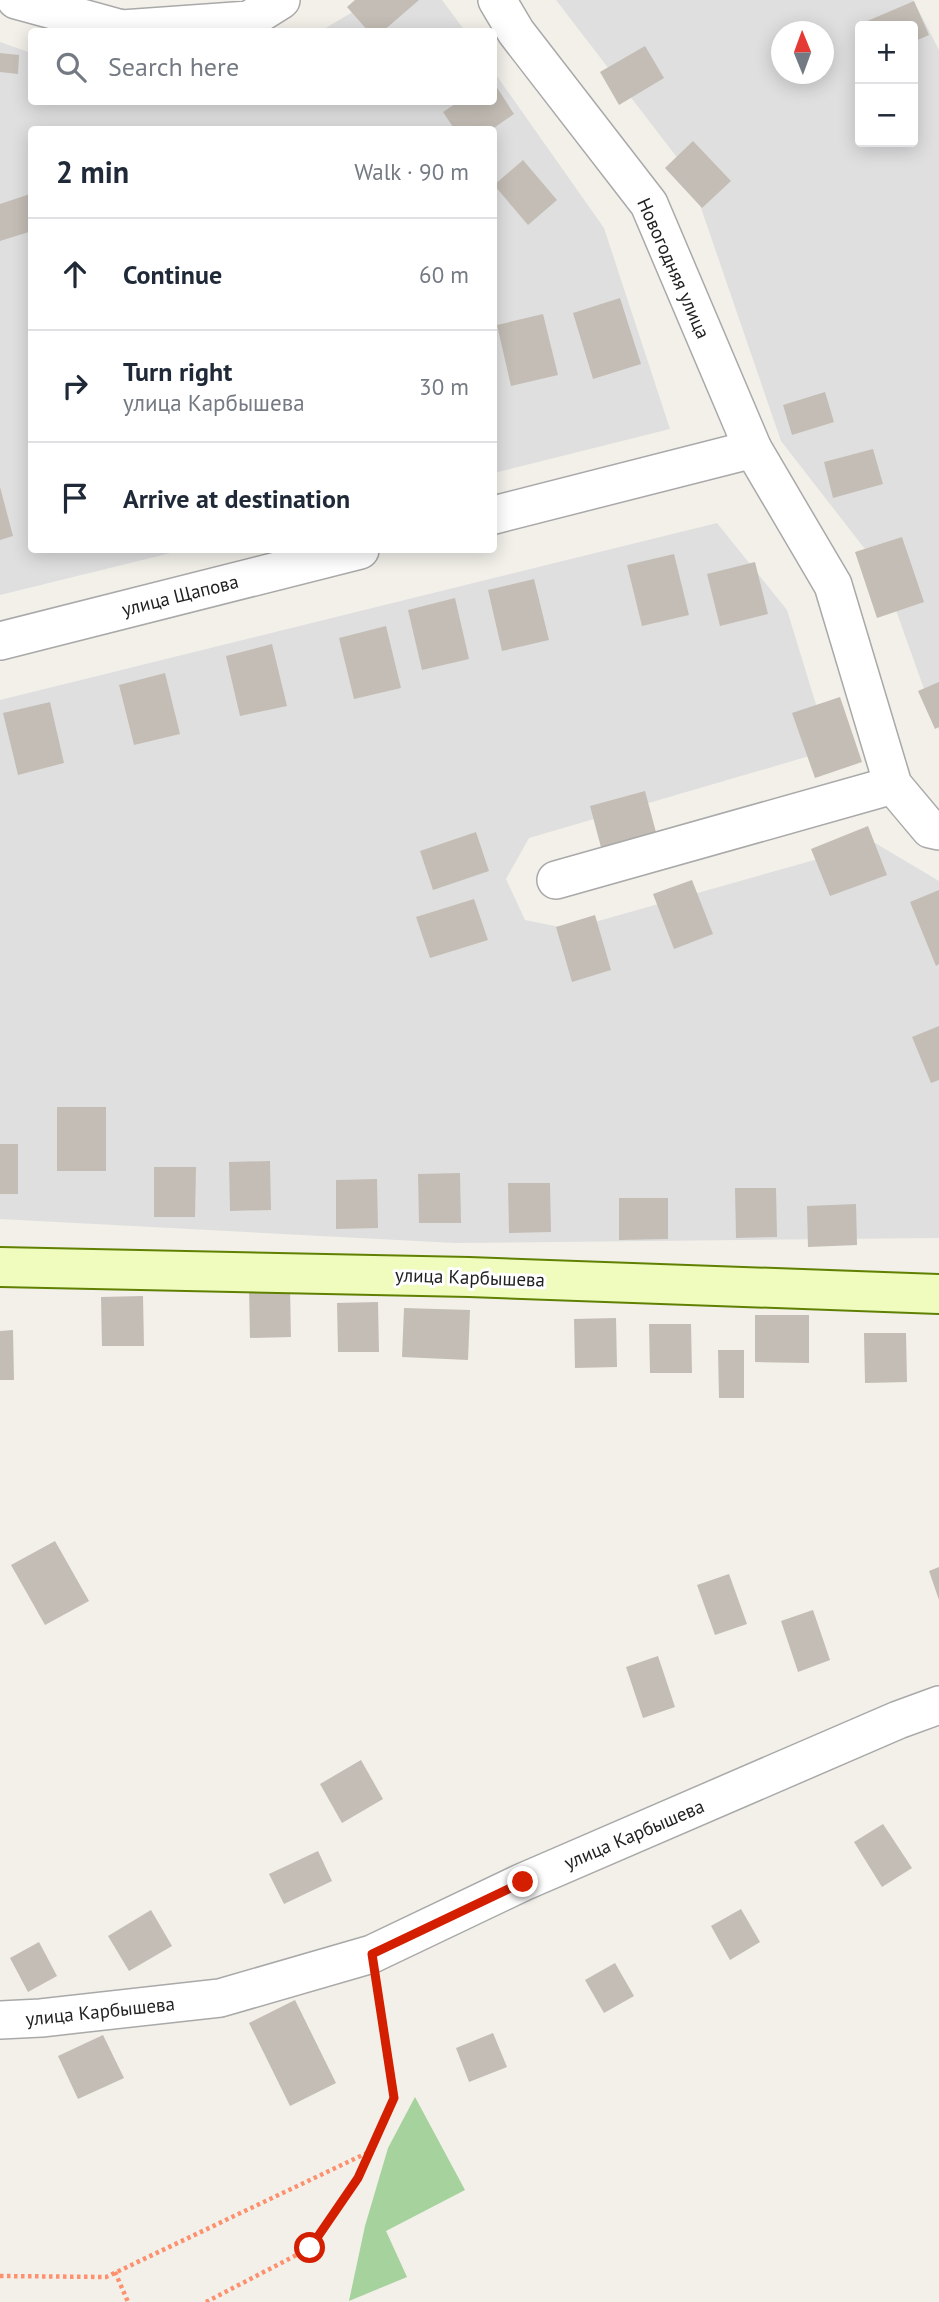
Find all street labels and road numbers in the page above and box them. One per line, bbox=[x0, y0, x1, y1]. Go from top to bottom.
street label: Новогодняя улица bbox=[632, 194, 716, 342]
street label: улица Щапова bbox=[119, 569, 241, 621]
street label: улица Карбышева bbox=[395, 1262, 545, 1292]
street label: улица Карбышева bbox=[560, 1794, 708, 1874]
street label: улица Карбышева bbox=[24, 1991, 176, 2031]

